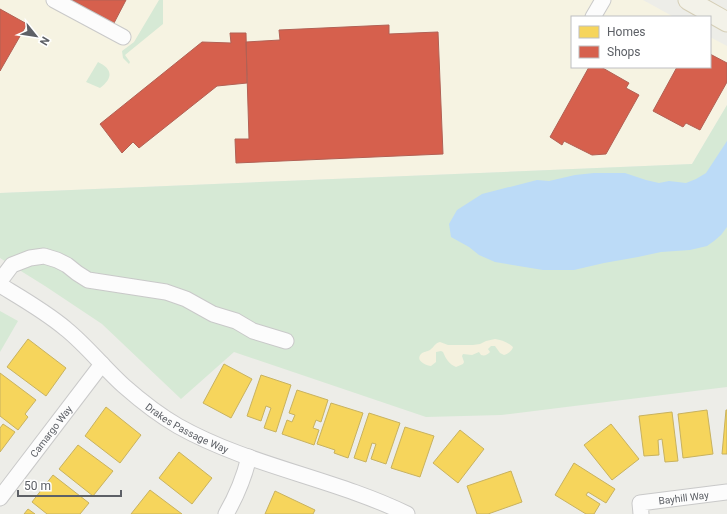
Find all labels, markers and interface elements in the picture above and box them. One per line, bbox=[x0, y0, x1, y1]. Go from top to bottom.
north arrow bbox=[16, 16, 56, 56]
legend bbox=[571, 16, 711, 68]
text: Homes bbox=[607, 25, 645, 39]
text: N bbox=[37, 34, 52, 48]
text: Shops bbox=[607, 45, 641, 59]
street label: Drakes Passage Way bbox=[143, 401, 230, 455]
street label: Camargo Way bbox=[28, 403, 75, 460]
scale bar bbox=[18, 472, 121, 498]
text: 50 m bbox=[24, 479, 51, 493]
street label: Bayhill Way bbox=[658, 489, 710, 507]

